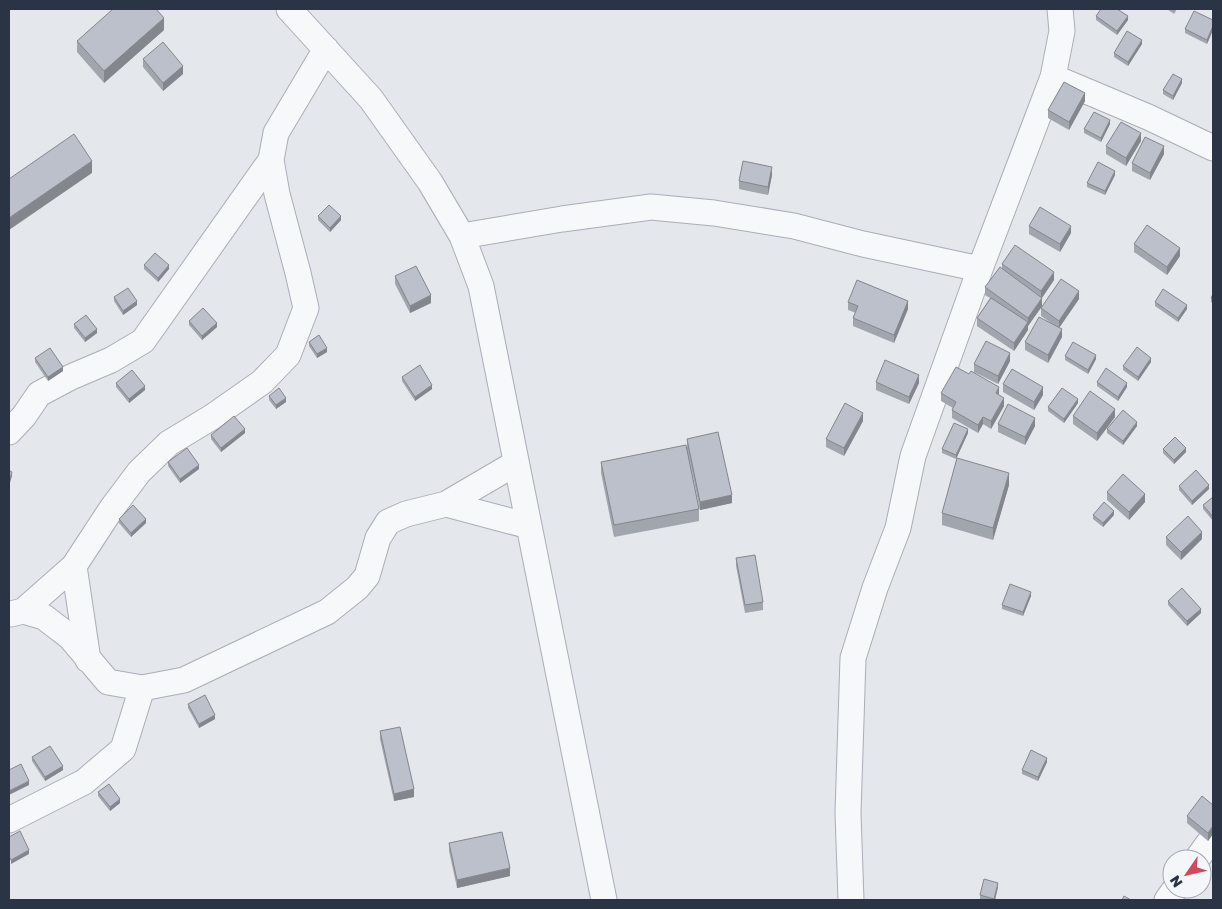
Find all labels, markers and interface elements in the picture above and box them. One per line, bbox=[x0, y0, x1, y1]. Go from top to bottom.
north arrow bbox=[1162, 849, 1212, 899]
text: N bbox=[1166, 872, 1186, 891]

